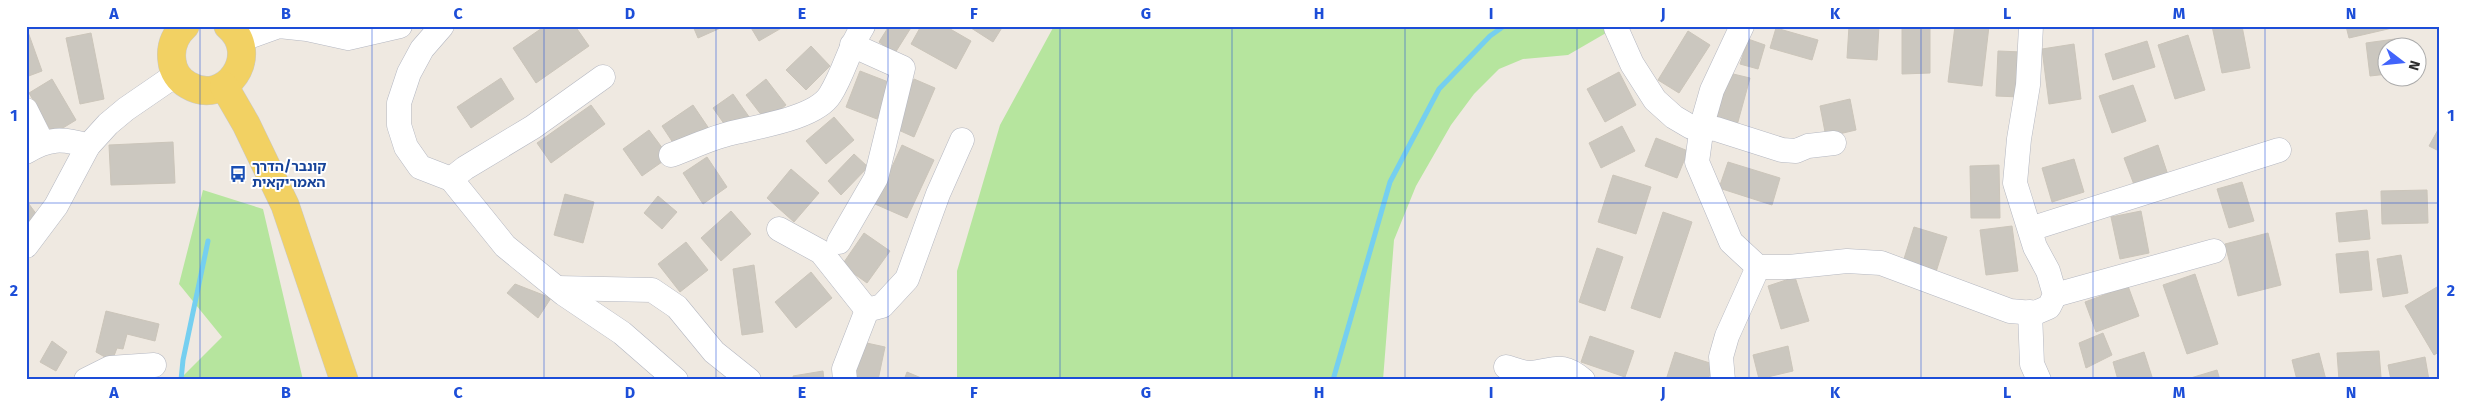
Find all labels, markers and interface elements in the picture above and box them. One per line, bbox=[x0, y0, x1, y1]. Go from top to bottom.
text: A bbox=[108, 4, 119, 23]
text: B bbox=[281, 4, 291, 23]
text: C bbox=[453, 4, 463, 23]
text: D bbox=[625, 4, 635, 23]
text: E bbox=[798, 4, 806, 23]
text: F bbox=[970, 4, 978, 23]
text: G bbox=[1141, 4, 1151, 23]
text: H bbox=[1314, 4, 1324, 23]
text: I bbox=[1489, 4, 1493, 23]
text: J bbox=[1659, 4, 1666, 23]
text: K bbox=[1830, 4, 1841, 23]
text: L bbox=[2003, 4, 2011, 23]
text: M bbox=[2173, 4, 2186, 23]
text: N bbox=[2346, 4, 2356, 23]
north arrow bbox=[2378, 38, 2428, 88]
text: N bbox=[2405, 59, 2423, 72]
text: 1 bbox=[10, 106, 18, 125]
text: 1 bbox=[2447, 106, 2455, 125]
place label: קונבר/הדרך האמריקאית bbox=[252, 158, 327, 191]
bus stop icon: קונבר/הדרך האמריקאית bbox=[228, 164, 248, 184]
text: 2 bbox=[10, 281, 18, 300]
text: 2 bbox=[2447, 281, 2455, 300]
text: A bbox=[108, 383, 119, 402]
text: B bbox=[281, 383, 291, 402]
text: C bbox=[453, 383, 463, 402]
text: D bbox=[625, 383, 635, 402]
text: E bbox=[798, 383, 806, 402]
text: F bbox=[970, 383, 978, 402]
text: G bbox=[1141, 383, 1151, 402]
text: H bbox=[1314, 383, 1324, 402]
text: I bbox=[1489, 383, 1493, 402]
text: J bbox=[1659, 383, 1666, 402]
text: K bbox=[1830, 383, 1841, 402]
text: L bbox=[2003, 383, 2011, 402]
text: M bbox=[2173, 383, 2186, 402]
text: N bbox=[2346, 383, 2356, 402]

